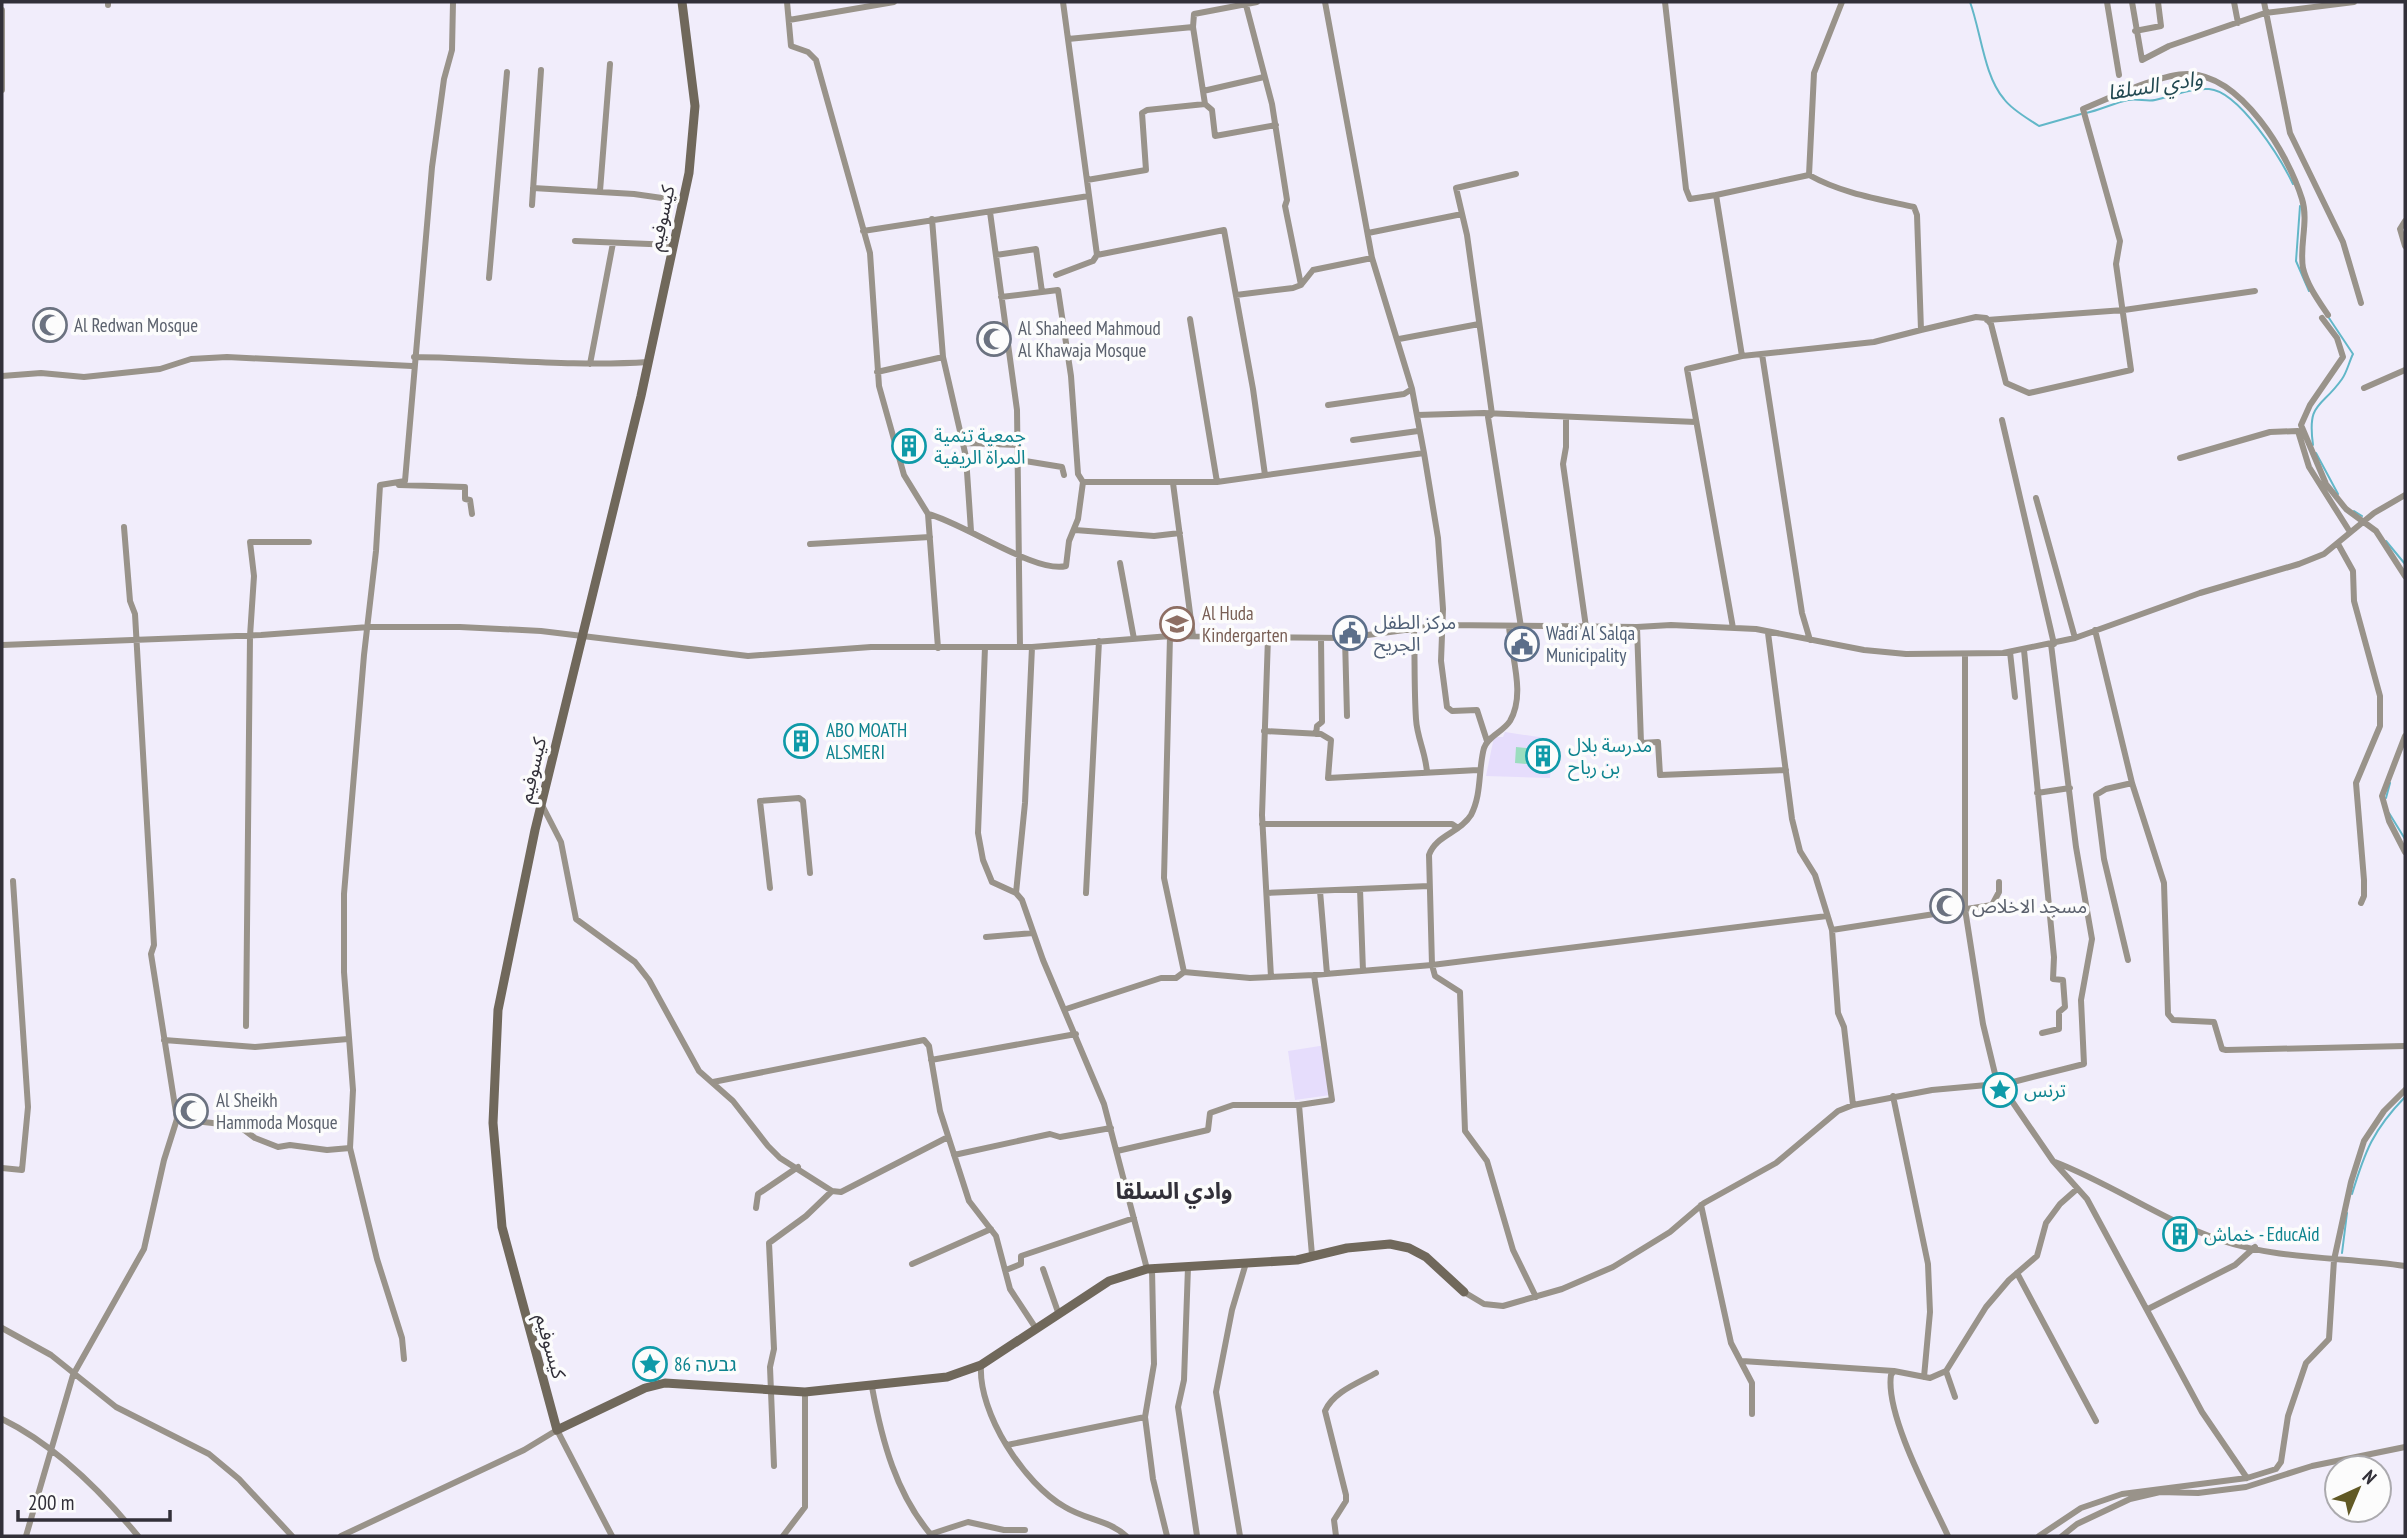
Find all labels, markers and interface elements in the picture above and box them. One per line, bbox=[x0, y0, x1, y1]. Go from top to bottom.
water label: وادي السلقا bbox=[2106, 64, 2205, 109]
street label: كيسوفيم bbox=[642, 182, 683, 254]
mosque icon: Al Redwan Mosque bbox=[31, 306, 69, 344]
place label: Al Redwan Mosque bbox=[74, 313, 198, 337]
place label: Al Shaheed Mahmoud Al Khawaja Mosque bbox=[1018, 316, 1161, 362]
mosque icon: Al Shaheed Mahmoud Al Khawaja Mosque bbox=[975, 320, 1013, 358]
place label: جمعية تنمية المراة الريفية bbox=[934, 423, 1026, 469]
building icon: جمعية تنمية المراة الريفية bbox=[890, 427, 928, 465]
place label: Al Huda Kindergarten bbox=[1202, 601, 1288, 647]
school or university icon: Al Huda Kindergarten bbox=[1158, 605, 1196, 643]
place label: مركز الطفل الجريح bbox=[1374, 610, 1456, 659]
public building icon: مركز الطفل الجريح bbox=[1331, 614, 1369, 652]
place label: Wadi Al Salqa Municipality bbox=[1546, 621, 1635, 667]
public building icon: Wadi Al Salqa Municipality bbox=[1503, 625, 1541, 663]
place label: ABO MOATH ALSMERI bbox=[826, 718, 907, 764]
building icon: ABO MOATH ALSMERI bbox=[782, 722, 820, 760]
place label: مدرسة بلال بن رباح bbox=[1568, 733, 1652, 781]
street label: كيسوفيم bbox=[513, 734, 554, 806]
building icon: مدرسة بلال بن رباح bbox=[1524, 737, 1562, 775]
mosque icon: مسجد الاخلاص bbox=[1928, 887, 1966, 925]
place label: مسجد الاخلاص bbox=[1972, 894, 2087, 918]
place icon: ترنس bbox=[1981, 1071, 2019, 1109]
place label: ترنس bbox=[2024, 1078, 2066, 1102]
place label: Al Sheikh Hammoda Mosque bbox=[216, 1088, 338, 1134]
mosque icon: Al Sheikh Hammoda Mosque bbox=[172, 1092, 210, 1130]
district label: وادي السلقا bbox=[1115, 1176, 1233, 1209]
building icon: خماش - EducAid bbox=[2161, 1215, 2199, 1253]
place label: خماش - EducAid bbox=[2204, 1222, 2320, 1246]
street label: كيسوفيم bbox=[527, 1311, 572, 1383]
place icon: גבעה 86 bbox=[631, 1345, 669, 1383]
place label: גבעה 86 bbox=[674, 1352, 736, 1376]
north arrow bbox=[2323, 1454, 2393, 1524]
text: N bbox=[2358, 1465, 2382, 1489]
scale bar bbox=[18, 1478, 170, 1522]
text: 200 m bbox=[28, 1489, 74, 1516]

